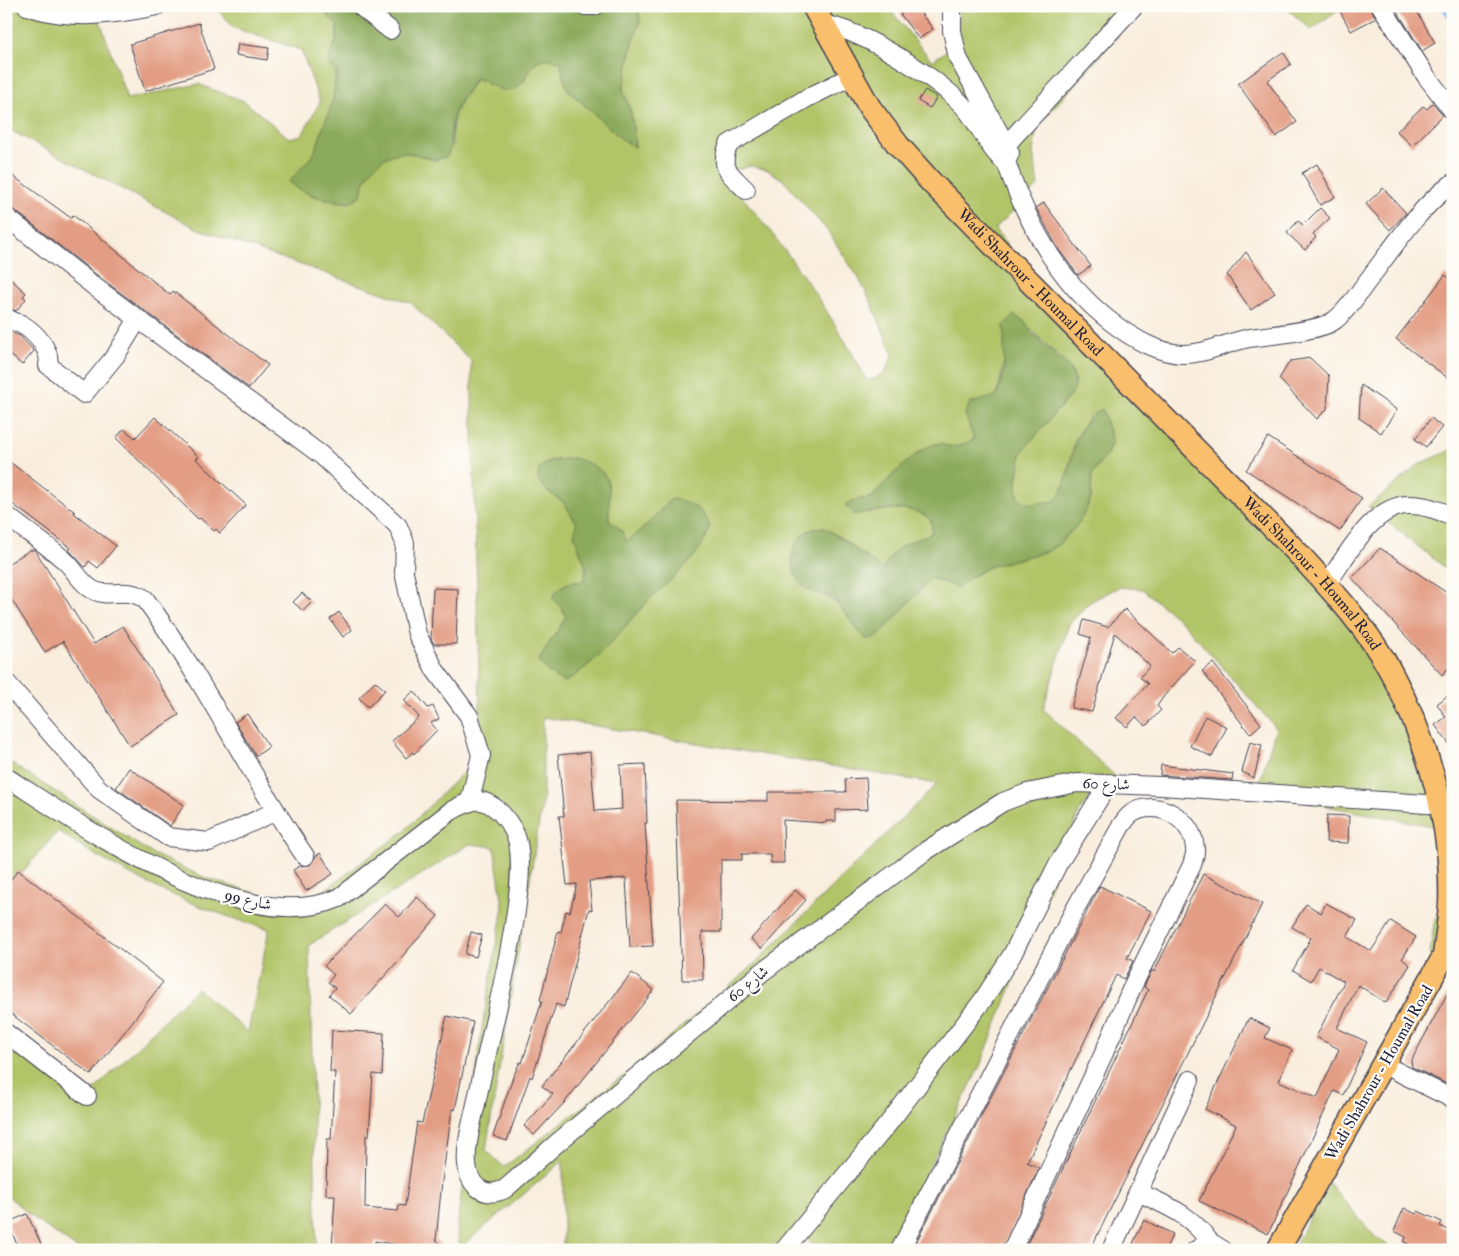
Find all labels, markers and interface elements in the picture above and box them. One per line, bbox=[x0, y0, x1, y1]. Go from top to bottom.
street label: Wadi Shahrour - Houmal Road bbox=[952, 204, 1108, 360]
street label: Wadi Shahrour - Houmal Road bbox=[1237, 492, 1385, 654]
street label: شارع 60 bbox=[1082, 773, 1130, 798]
street label: شارع 99 bbox=[221, 885, 273, 918]
street label: شارع 60 bbox=[723, 961, 775, 1009]
street label: Wadi Shahrour - Houmal Road bbox=[1320, 982, 1438, 1165]

